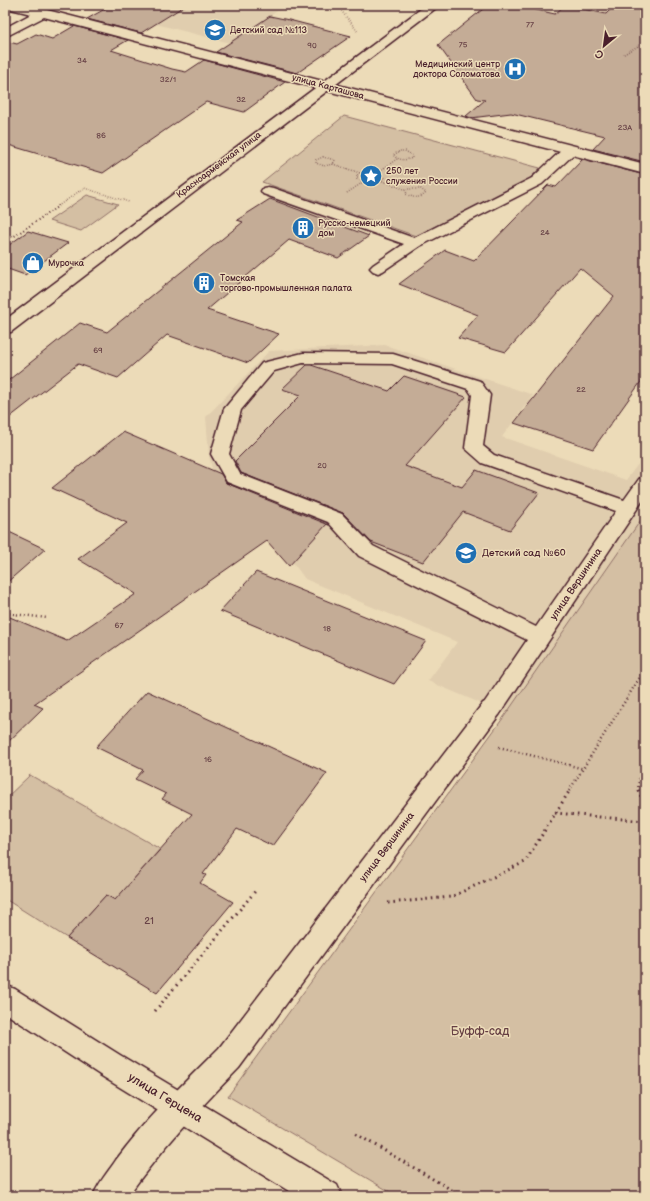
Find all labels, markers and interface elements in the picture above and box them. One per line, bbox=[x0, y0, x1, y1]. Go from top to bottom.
school or university icon: Детский сад №113 bbox=[202, 17, 228, 43]
house number: 77 bbox=[526, 20, 534, 29]
place label: Детский сад №113 bbox=[230, 25, 307, 36]
north arrow bbox=[584, 26, 624, 66]
house number: 75 bbox=[459, 40, 468, 49]
house number: 90 bbox=[307, 41, 317, 50]
text: С bbox=[593, 47, 606, 62]
house number: 34 bbox=[77, 56, 87, 65]
hospital icon: Медицинский центр доктора Соломатова bbox=[502, 56, 528, 82]
place label: Медицинский центр доктора Соломатова bbox=[413, 59, 501, 80]
street label: улица Карташова bbox=[291, 72, 366, 102]
house number: 32/1 bbox=[160, 75, 176, 84]
house number: 32 bbox=[236, 95, 246, 104]
house number: 23А bbox=[618, 123, 632, 132]
street label: Красноармейская улица bbox=[174, 129, 264, 201]
house number: 86 bbox=[96, 131, 106, 140]
place icon: 250 лет служения России bbox=[358, 163, 384, 189]
place label: 250 лет служения России bbox=[386, 166, 458, 187]
building icon: Русско-немецкий дом bbox=[290, 215, 316, 241]
place label: Русско-немецкий дом bbox=[318, 218, 391, 239]
house number: 24 bbox=[540, 228, 550, 237]
shop icon: Мурочка bbox=[20, 250, 46, 276]
place label: Мурочка bbox=[48, 258, 85, 269]
building icon: Томская торгово-промышленная палата bbox=[191, 270, 217, 296]
place label: Томская торгово-промышленная палата bbox=[220, 273, 353, 294]
house number: 69 bbox=[93, 346, 103, 355]
house number: 22 bbox=[576, 385, 586, 394]
house number: 20 bbox=[317, 461, 327, 470]
school or university icon: Детский сад №60 bbox=[453, 540, 479, 566]
street label: улица Вершинина bbox=[548, 546, 605, 622]
place label: Детский сад №60 bbox=[482, 547, 566, 559]
house number: 67 bbox=[115, 621, 123, 630]
house number: 18 bbox=[323, 624, 331, 633]
house number: 16 bbox=[204, 755, 212, 764]
street label: улица Вершинина bbox=[357, 810, 417, 884]
house number: 21 bbox=[144, 915, 154, 927]
park label: Буфф-сад bbox=[451, 1024, 510, 1039]
street label: улица Герцена bbox=[125, 1070, 205, 1126]

